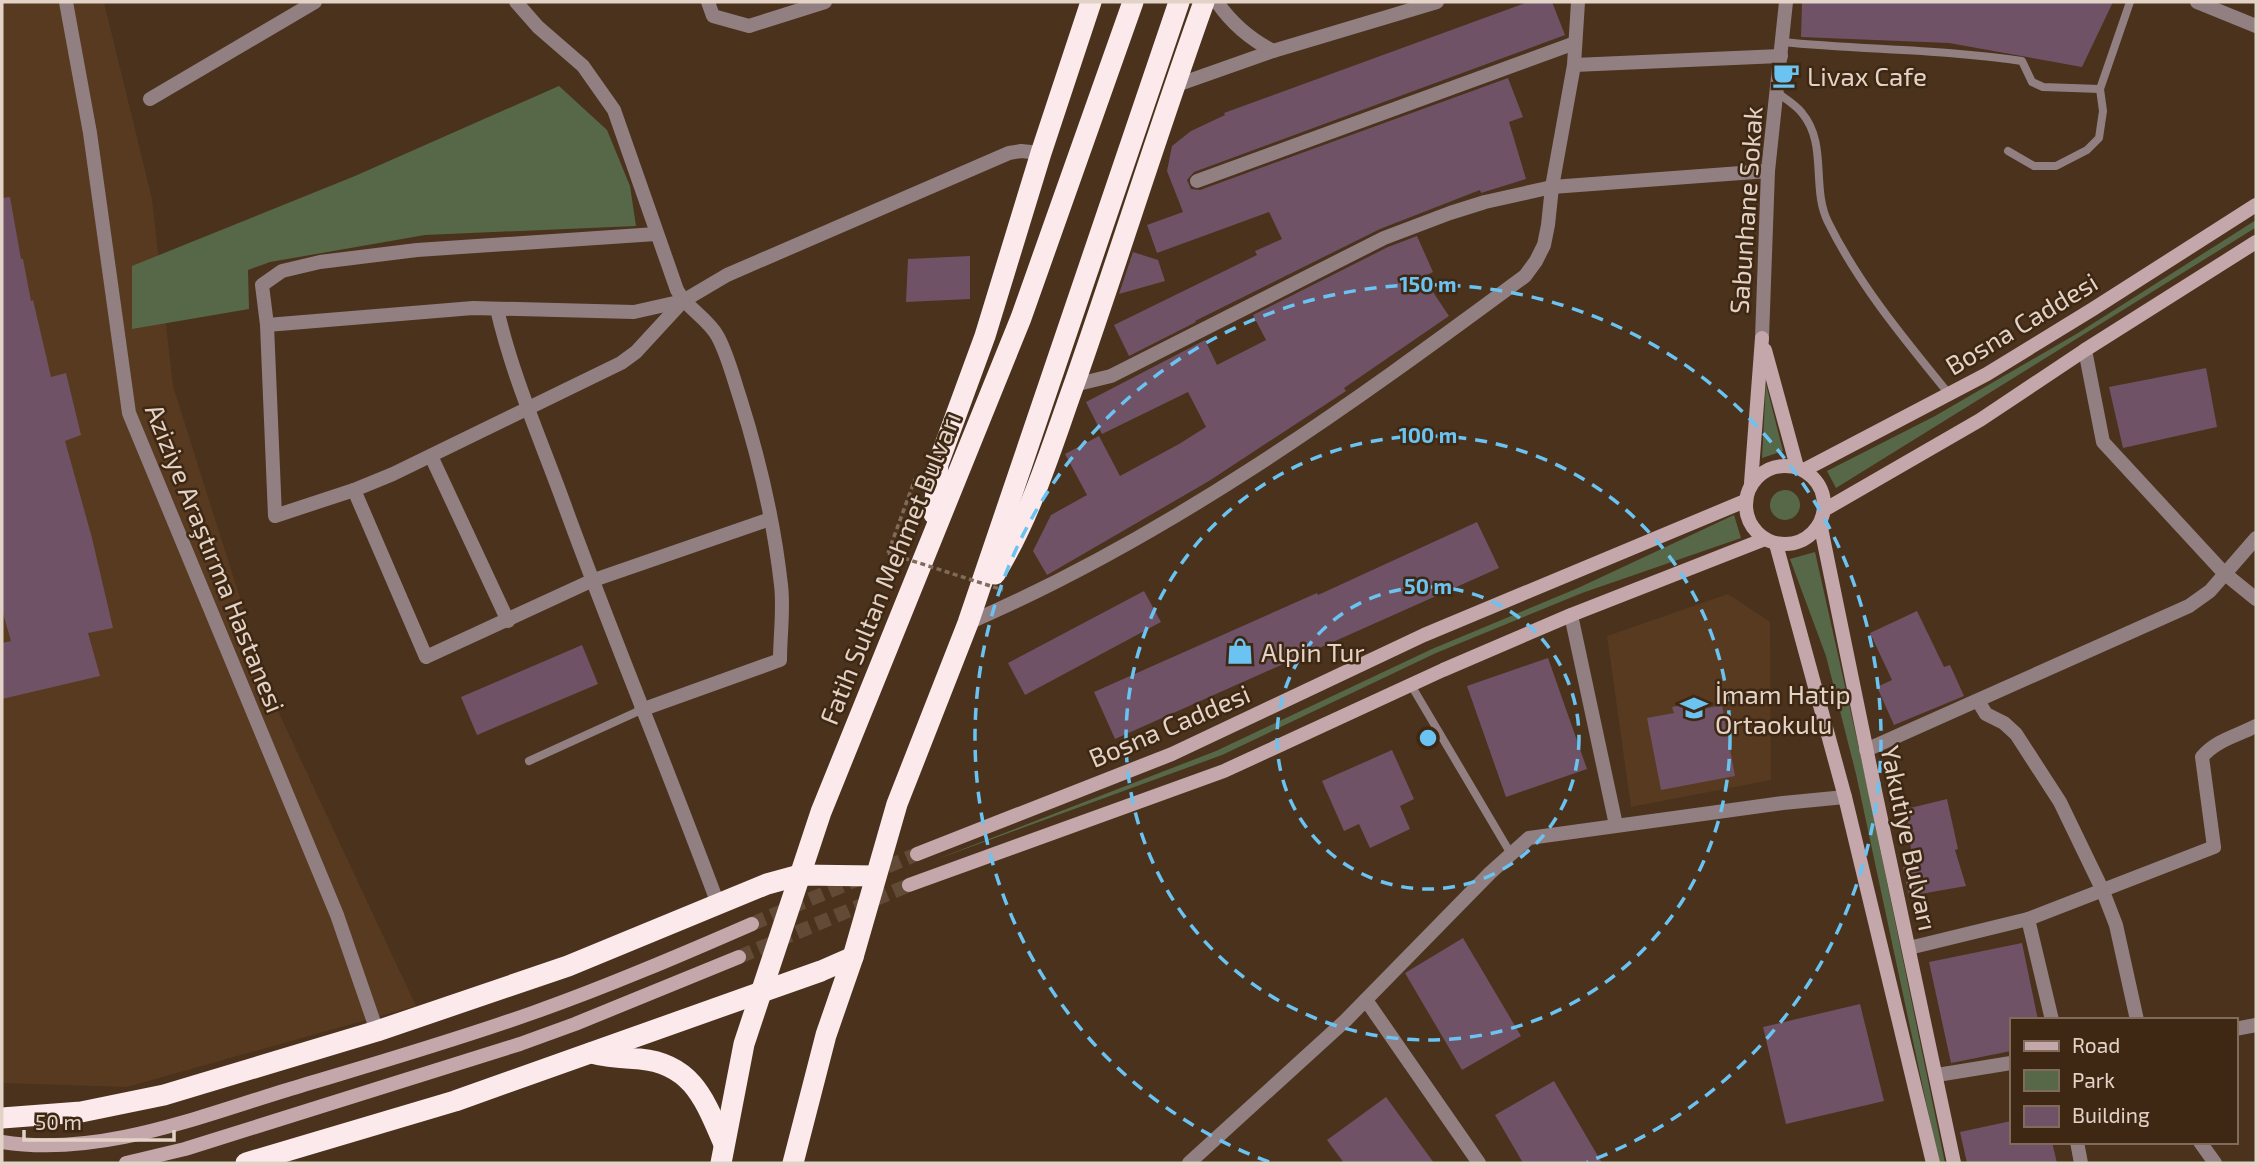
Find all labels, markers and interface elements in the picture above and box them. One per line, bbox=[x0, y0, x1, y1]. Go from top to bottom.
cafe icon: Livax Cafe bbox=[1771, 60, 1801, 90]
place label: Livax Cafe bbox=[1807, 60, 1927, 91]
street label: Sabunhane Sokak bbox=[1722, 105, 1768, 315]
street label: Bosna Caddesi bbox=[1939, 265, 2103, 381]
text: 150 m bbox=[1400, 271, 1456, 296]
street label: Aziziye Araştırma Hastanesi bbox=[138, 399, 292, 717]
street label: Fatih Sultan Mehmet Bulvarı bbox=[812, 407, 966, 729]
text: 100 m bbox=[1399, 422, 1457, 447]
text: 50 m bbox=[1404, 573, 1452, 598]
shop icon: Alpin Tur bbox=[1225, 636, 1255, 666]
place label: Alpin Tur bbox=[1261, 636, 1365, 667]
street label: Bosna Caddesi bbox=[1084, 677, 1254, 773]
place label: İmam Hatip Ortaokulu bbox=[1715, 678, 1851, 739]
school or university icon: İmam Hatip Ortaokulu bbox=[1679, 693, 1709, 723]
centre of rings bbox=[1416, 726, 1440, 750]
street label: Yakutiye Bulvarı bbox=[1875, 743, 1945, 933]
legend bbox=[2010, 1018, 2237, 1144]
text: Road bbox=[2072, 1032, 2120, 1057]
text: Park bbox=[2072, 1067, 2115, 1092]
scale bar bbox=[24, 1098, 175, 1142]
text: Building bbox=[2072, 1102, 2150, 1127]
text: 50 m bbox=[35, 1109, 82, 1134]

